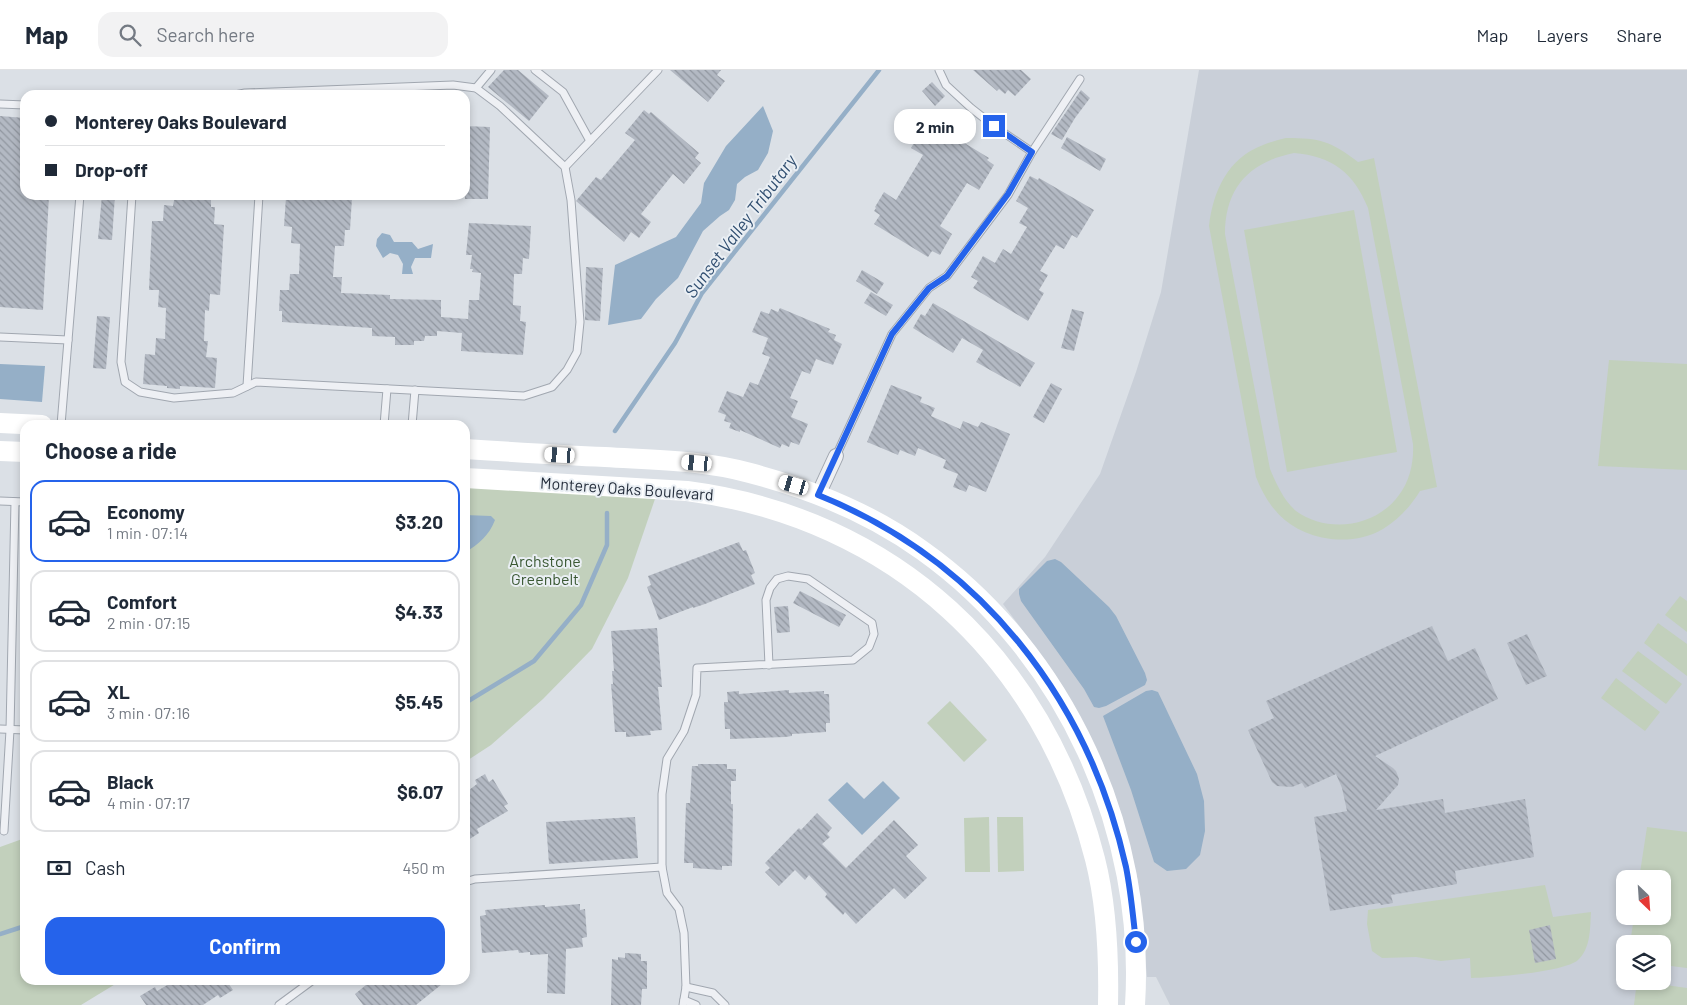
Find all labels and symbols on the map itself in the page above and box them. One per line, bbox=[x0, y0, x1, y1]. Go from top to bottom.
callout: 2 min bbox=[894, 108, 976, 144]
route end bbox=[983, 115, 1005, 137]
water label: Sunset Valley Tributary bbox=[679, 149, 802, 302]
car bbox=[544, 447, 575, 463]
car bbox=[681, 454, 712, 472]
street label: Monterey Oaks Boulevard bbox=[540, 472, 714, 504]
car bbox=[777, 474, 810, 496]
park label: Archstone Greenbelt bbox=[509, 551, 581, 588]
north arrow bbox=[1616, 870, 1671, 925]
route start bbox=[1125, 931, 1147, 953]

